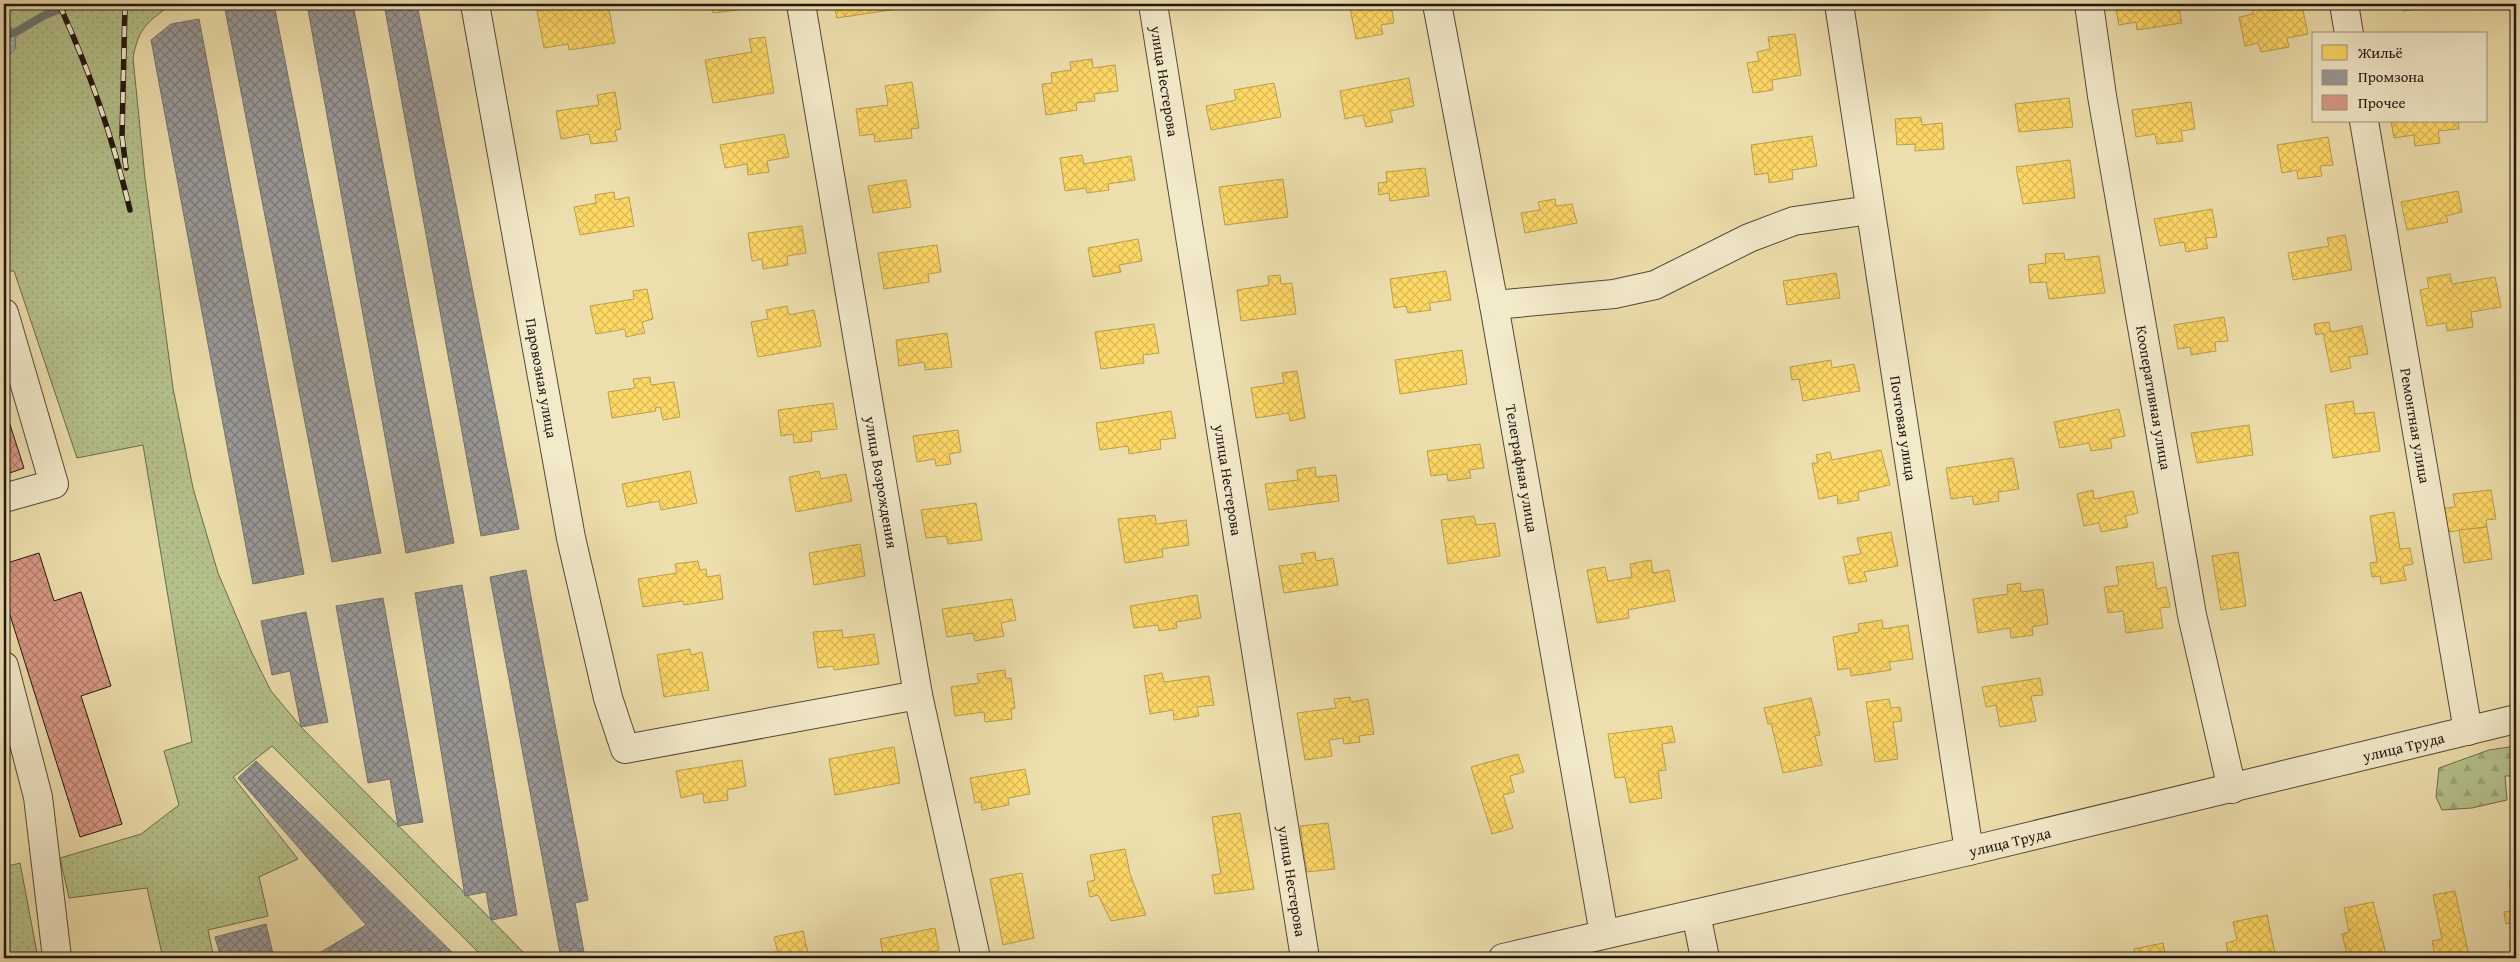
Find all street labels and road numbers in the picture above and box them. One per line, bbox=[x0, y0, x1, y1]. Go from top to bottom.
street label: улица Нестерова bbox=[1146, 23, 1185, 139]
street label: Паровозная улица bbox=[521, 316, 563, 440]
street label: Кооперативная улица bbox=[2131, 324, 2177, 472]
street label: Ремонтная улица bbox=[2396, 366, 2436, 486]
street label: Почтовая улица bbox=[1886, 374, 1923, 483]
street label: Телеграфная улица bbox=[1501, 402, 1544, 535]
street label: улица Возрождения bbox=[860, 414, 904, 550]
street label: улица Нестерова bbox=[1209, 422, 1248, 538]
street label: улица Труда bbox=[2359, 726, 2447, 766]
street label: улица Труда bbox=[1966, 821, 2053, 861]
street label: улица Нестерова bbox=[1273, 823, 1312, 939]

